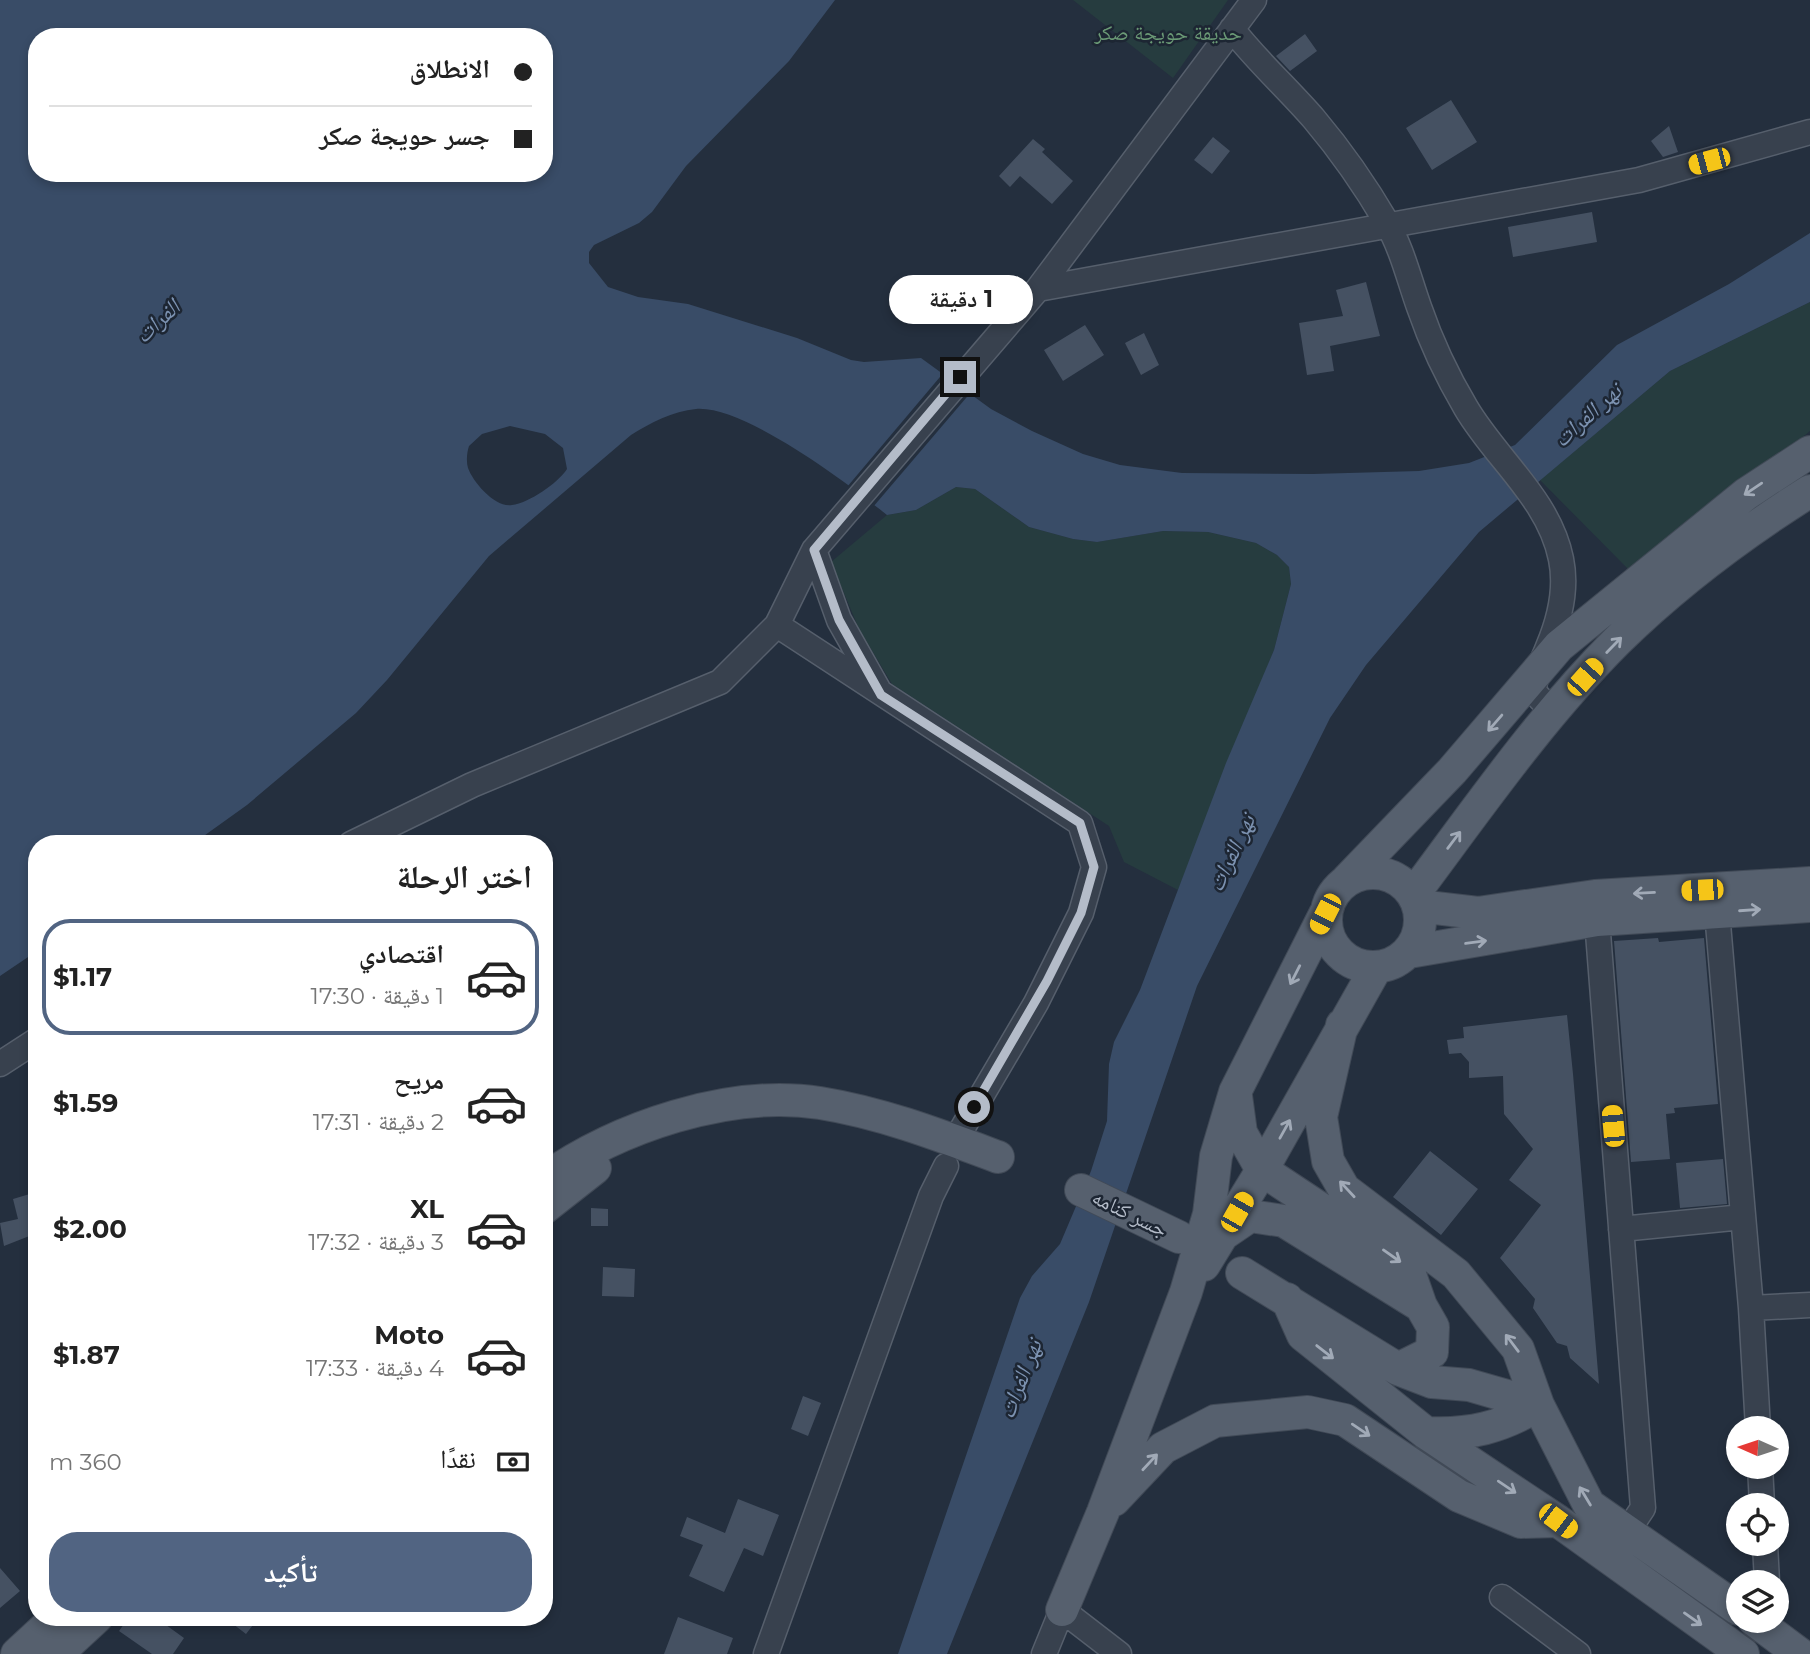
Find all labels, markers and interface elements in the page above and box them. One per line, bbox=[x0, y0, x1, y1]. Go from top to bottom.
park label: حديقة حويجة صكر bbox=[1093, 20, 1242, 45]
text: الانطلاق bbox=[410, 53, 490, 85]
text: جسر حويجة صكر bbox=[319, 120, 490, 152]
car bbox=[1686, 145, 1733, 177]
callout: 1 دقيقة bbox=[888, 276, 1032, 324]
text: 1 دقيقة bbox=[929, 285, 993, 313]
water label: الفرات bbox=[129, 291, 187, 349]
route end bbox=[944, 361, 976, 393]
water label: نهر الفرات bbox=[1547, 375, 1629, 453]
one-way arrow bbox=[1744, 482, 1763, 496]
one-way arrow bbox=[1605, 637, 1622, 654]
car bbox=[1564, 654, 1607, 700]
one-way arrow bbox=[1487, 714, 1503, 732]
water label: نهر الفرات bbox=[1201, 807, 1262, 896]
one-way arrow bbox=[1447, 831, 1461, 850]
text: اختر الرحلة bbox=[397, 857, 532, 896]
car bbox=[1681, 878, 1724, 902]
one-way arrow bbox=[1633, 887, 1656, 900]
car bbox=[1307, 891, 1344, 937]
one-way arrow bbox=[1739, 903, 1761, 916]
one-way arrow bbox=[1464, 935, 1487, 948]
text: اقتصادي bbox=[359, 938, 444, 970]
icon: car bbox=[465, 946, 528, 1009]
text: $1.17 bbox=[53, 961, 112, 993]
one-way arrow bbox=[1287, 964, 1301, 985]
text: 1 دقيقة · 17:30 bbox=[311, 982, 444, 1010]
text: مريح bbox=[394, 1064, 444, 1096]
icon: car bbox=[465, 1072, 528, 1135]
text: $1.59 bbox=[53, 1087, 118, 1119]
route start bbox=[958, 1091, 990, 1123]
car bbox=[1601, 1104, 1626, 1148]
text: 2 دقيقة · 17:31 bbox=[313, 1108, 444, 1136]
one-way arrow bbox=[1279, 1119, 1292, 1140]
one-way arrow bbox=[1339, 1180, 1355, 1198]
street label: جسر كنامه bbox=[1088, 1184, 1172, 1242]
car bbox=[1218, 1189, 1257, 1235]
text: XL bbox=[410, 1193, 444, 1225]
icon: car bbox=[465, 1198, 528, 1261]
text: $2.00 bbox=[53, 1213, 127, 1245]
text: 3 دقيقة · 17:32 bbox=[308, 1228, 444, 1256]
one-way arrow bbox=[1382, 1249, 1401, 1263]
text: Moto bbox=[374, 1319, 444, 1351]
icon: car bbox=[465, 1324, 528, 1387]
water label: نهر الفرات bbox=[992, 1333, 1049, 1422]
one-way arrow bbox=[1504, 1334, 1519, 1353]
text: $1.87 bbox=[53, 1339, 120, 1371]
one-way arrow bbox=[1315, 1345, 1333, 1360]
text: 4 دقيقة · 17:33 bbox=[306, 1354, 444, 1382]
north arrow bbox=[1726, 1416, 1788, 1479]
map controls bbox=[1726, 1416, 1789, 1633]
one-way arrow bbox=[1350, 1424, 1370, 1438]
text: نقدًا bbox=[440, 1443, 476, 1475]
icon: cash bbox=[494, 1443, 532, 1481]
text: 360 m bbox=[49, 1448, 122, 1476]
one-way arrow bbox=[1142, 1454, 1159, 1471]
one-way arrow bbox=[1497, 1481, 1517, 1495]
one-way arrow bbox=[1578, 1487, 1592, 1507]
button: locate bbox=[1726, 1493, 1789, 1556]
car bbox=[1535, 1500, 1582, 1542]
button: تأكيد bbox=[49, 1532, 532, 1612]
button: layers bbox=[1726, 1570, 1789, 1633]
one-way arrow bbox=[1683, 1612, 1702, 1626]

